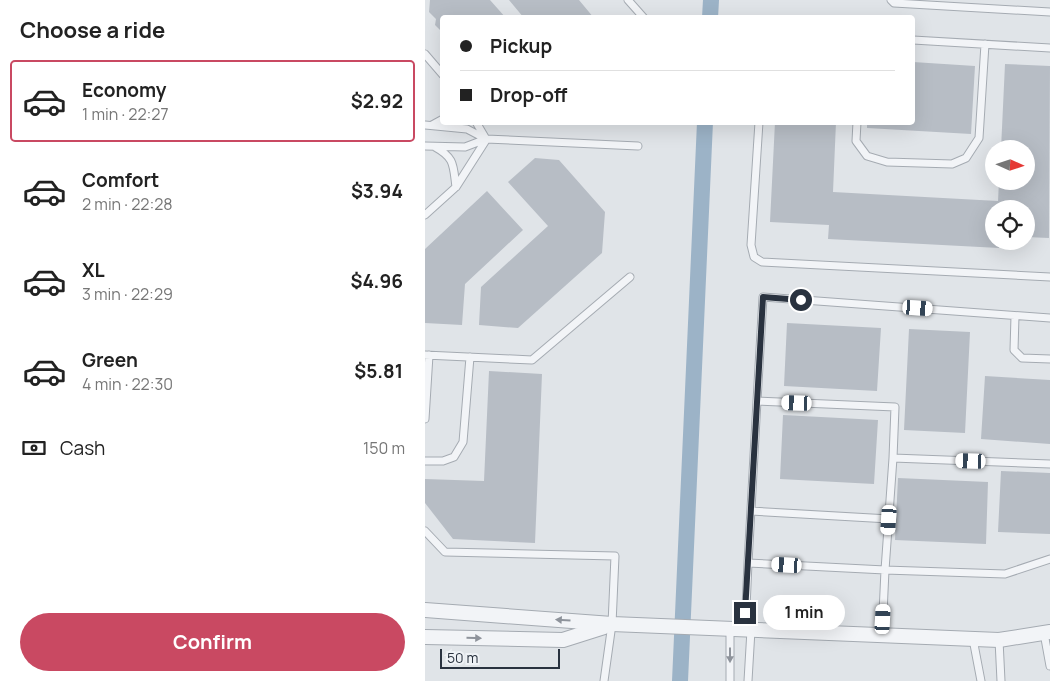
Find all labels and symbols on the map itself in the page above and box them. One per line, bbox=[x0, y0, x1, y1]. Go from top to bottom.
north arrow bbox=[985, 140, 1035, 190]
route start bbox=[790, 289, 812, 311]
car bbox=[902, 299, 933, 317]
car bbox=[781, 395, 812, 411]
car bbox=[955, 453, 986, 469]
car bbox=[880, 505, 897, 535]
car bbox=[771, 557, 802, 573]
callout: 1 min bbox=[763, 596, 845, 630]
route end bbox=[734, 602, 756, 624]
car bbox=[874, 604, 891, 634]
one-way arrow bbox=[555, 616, 571, 624]
one-way arrow bbox=[466, 634, 482, 642]
scale bar bbox=[440, 646, 560, 669]
one-way arrow bbox=[726, 647, 734, 663]

